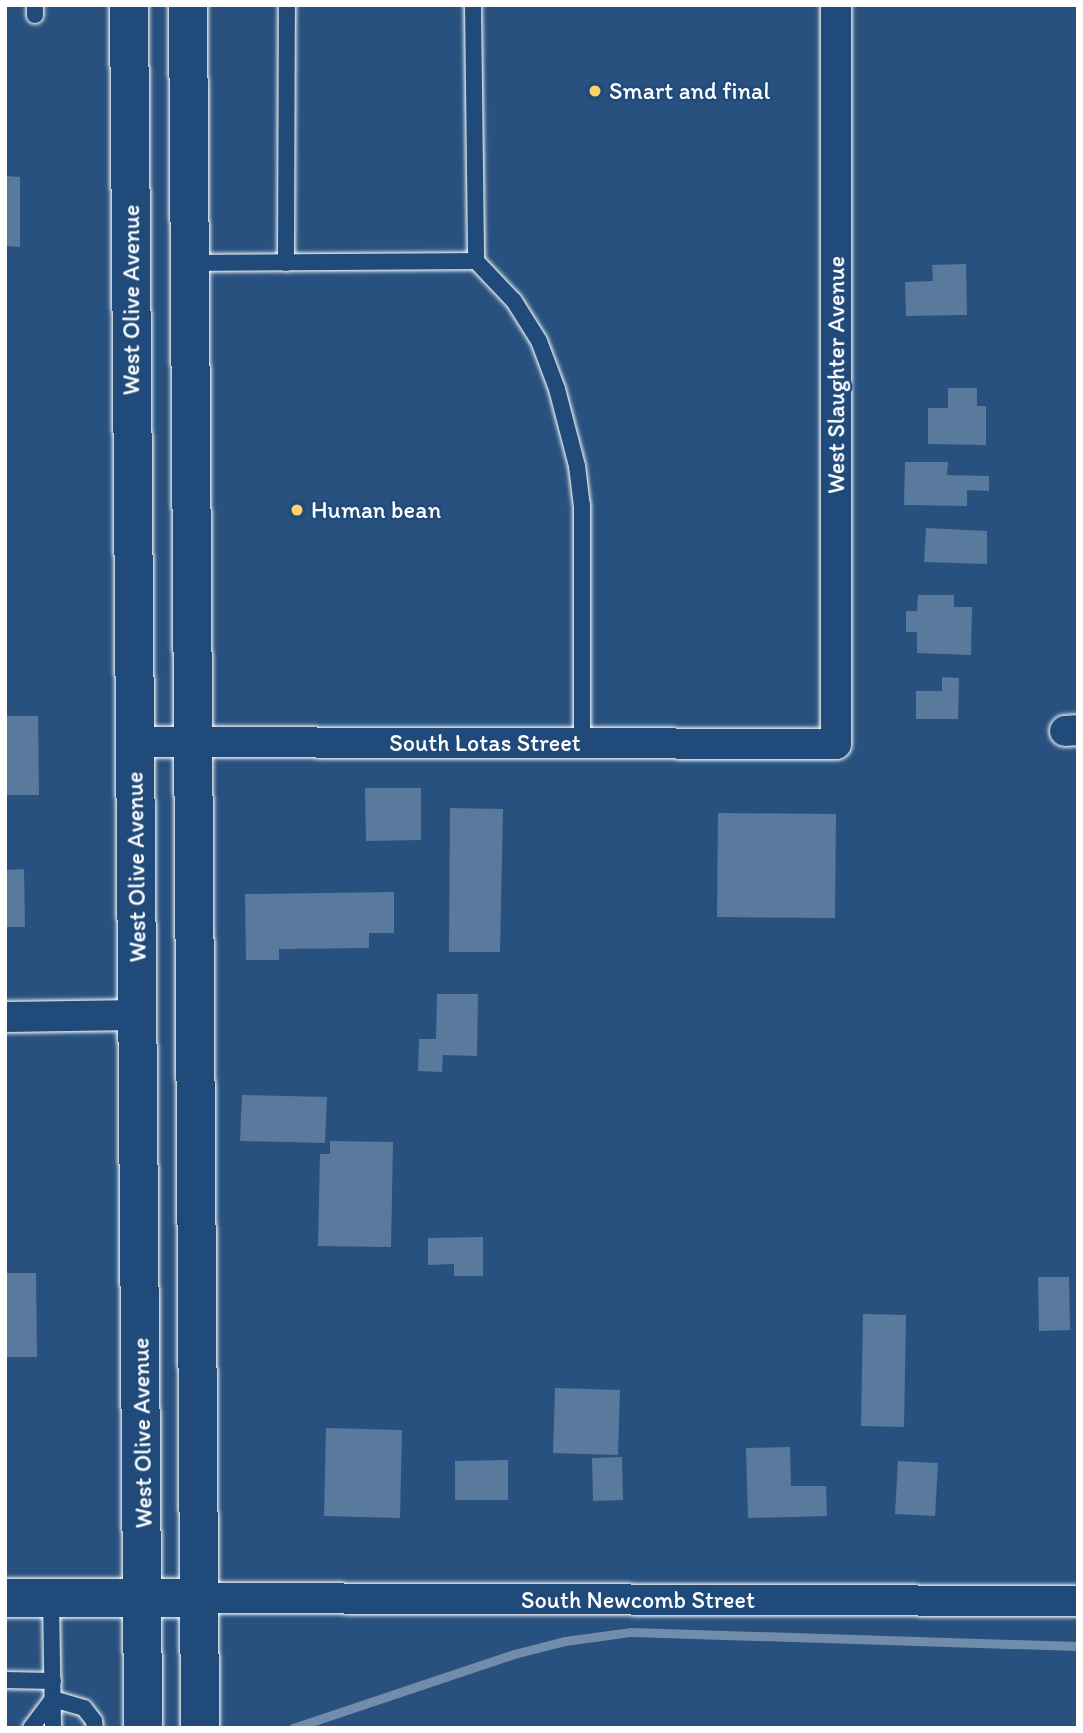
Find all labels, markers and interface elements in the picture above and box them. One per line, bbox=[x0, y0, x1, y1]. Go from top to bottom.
place label: Smart and final bbox=[609, 77, 771, 105]
marker: Smart and final bbox=[587, 83, 603, 99]
street label: West Olive Avenue bbox=[117, 205, 145, 395]
street label: West Slaughter Avenue bbox=[822, 256, 850, 494]
place label: Human bean bbox=[311, 496, 440, 524]
marker: Human bean bbox=[289, 502, 305, 518]
street label: South Lotas Street bbox=[390, 729, 580, 757]
street label: West Olive Avenue bbox=[120, 772, 152, 962]
street label: West Olive Avenue bbox=[126, 1338, 158, 1528]
street label: South Newcomb Street bbox=[521, 1586, 755, 1614]

